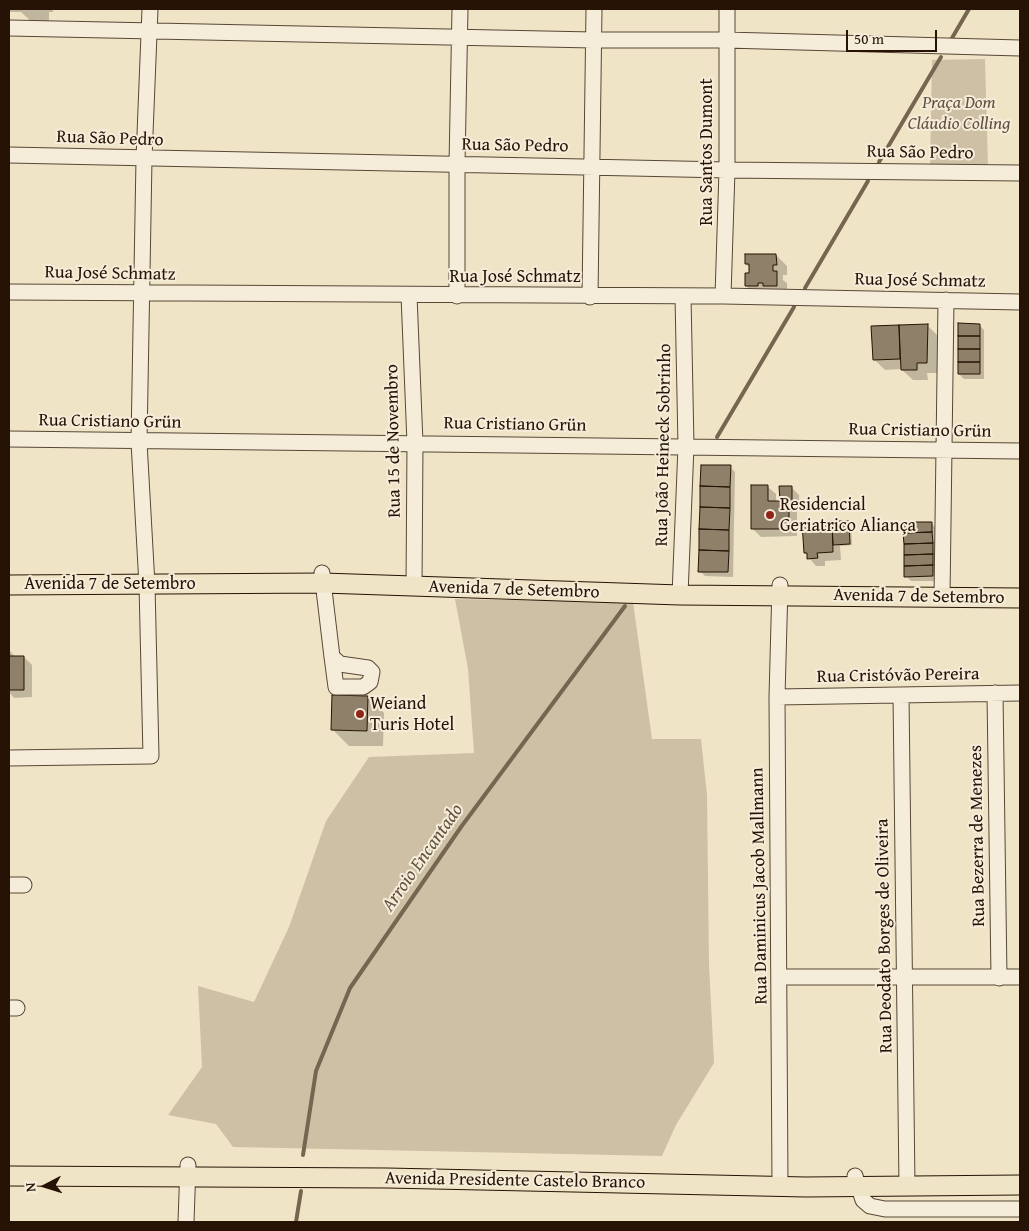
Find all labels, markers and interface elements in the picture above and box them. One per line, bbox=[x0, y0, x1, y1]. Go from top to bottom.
scale bar bbox=[849, 20, 940, 52]
text: 50 m bbox=[854, 28, 884, 49]
street label: Rua Santos Dumont bbox=[696, 78, 718, 226]
park label: Praça Dom Cláudio Colling bbox=[908, 92, 1010, 134]
street label: Rua São Pedro bbox=[56, 126, 164, 152]
street label: Rua São Pedro bbox=[461, 134, 569, 158]
street label: Rua São Pedro bbox=[866, 141, 974, 165]
street label: Rua José Schmatz bbox=[44, 262, 176, 286]
street label: Rua José Schmatz bbox=[449, 266, 581, 288]
street label: Rua José Schmatz bbox=[854, 269, 986, 293]
street label: Rua João Heineck Sobrinho bbox=[651, 343, 677, 547]
street label: Rua 15 de Novembro bbox=[382, 364, 406, 518]
street label: Rua Cristiano Grün bbox=[38, 410, 182, 434]
street label: Rua Cristiano Grün bbox=[443, 413, 587, 437]
street label: Rua Cristiano Grün bbox=[848, 419, 992, 443]
place label: Residencial Geriatrico Aliança bbox=[780, 494, 916, 536]
marker: Residencial Geriatrico Aliança bbox=[764, 509, 776, 521]
street label: Avenida 7 de Setembro bbox=[24, 573, 196, 595]
street label: Avenida 7 de Setembro bbox=[428, 576, 600, 604]
street label: Avenida 7 de Setembro bbox=[833, 585, 1005, 609]
street label: Rua Cristóvão Pereira bbox=[816, 664, 980, 688]
place label: Weiand Turis Hotel bbox=[370, 693, 454, 736]
marker: Weiand Turis Hotel bbox=[354, 708, 366, 720]
street label: Rua Bezerra de Menezes bbox=[966, 745, 990, 927]
street label: Rua Daminicus Jacob Mallmann bbox=[747, 767, 773, 1005]
water label: Arroio Encantado bbox=[377, 800, 469, 916]
street label: Rua Deodato Borges de Oliveira bbox=[872, 818, 898, 1054]
north arrow bbox=[20, 1161, 70, 1211]
street label: Avenida Presidente Castelo Branco bbox=[385, 1168, 645, 1194]
text: N bbox=[20, 1182, 40, 1193]

